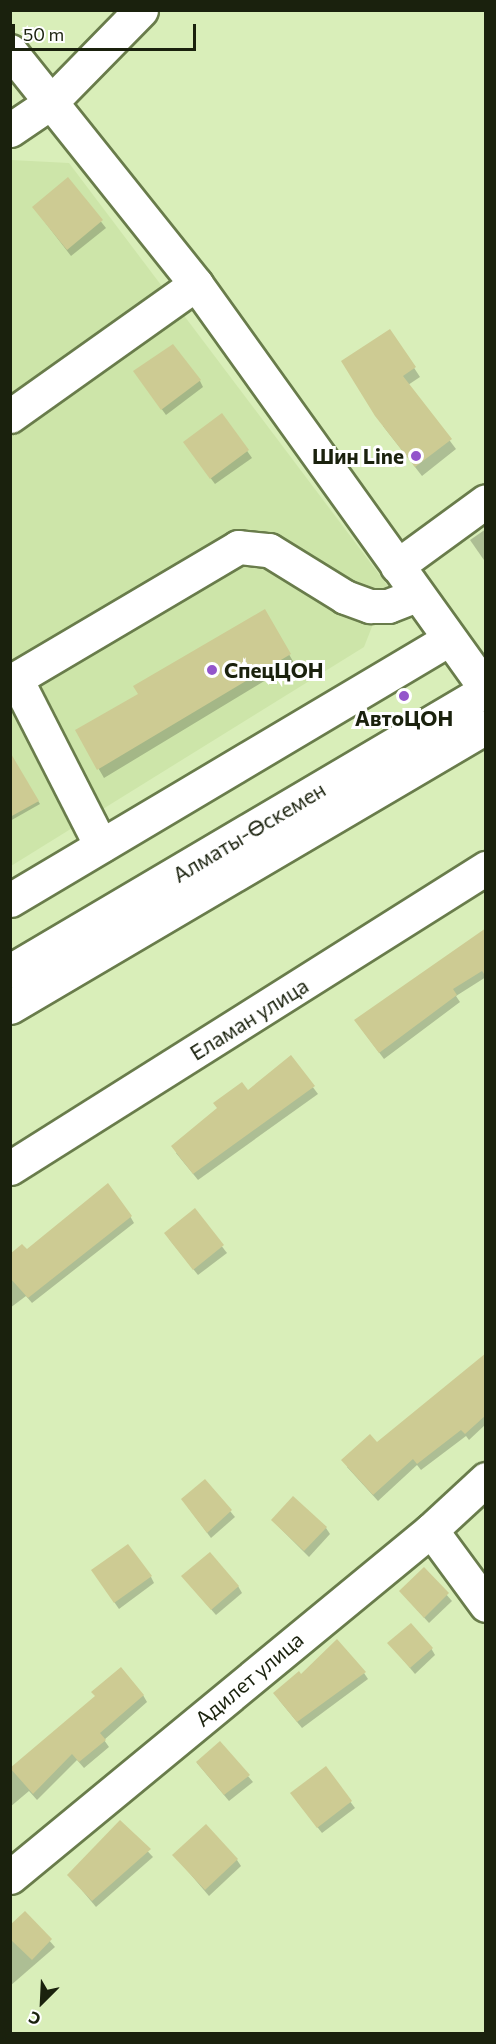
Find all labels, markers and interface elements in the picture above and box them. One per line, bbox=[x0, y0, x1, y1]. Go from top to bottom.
scale bar bbox=[15, 12, 200, 50]
text: 50 m bbox=[23, 23, 64, 45]
place label: Шин Line bbox=[312, 443, 404, 469]
marker: Шин Line bbox=[409, 449, 423, 463]
place label: СпецЦОН bbox=[224, 657, 324, 683]
marker: СпецЦОН bbox=[205, 663, 219, 677]
marker: АвтоЦОН bbox=[397, 689, 411, 703]
place label: АвтоЦОН bbox=[355, 705, 453, 731]
street label: Алматы-Өскемен bbox=[168, 776, 330, 888]
street label: Еламан улица bbox=[185, 973, 313, 1065]
street label: Адилет улица bbox=[190, 1626, 308, 1732]
north arrow bbox=[12, 1972, 72, 2032]
text: С bbox=[26, 2008, 43, 2030]

